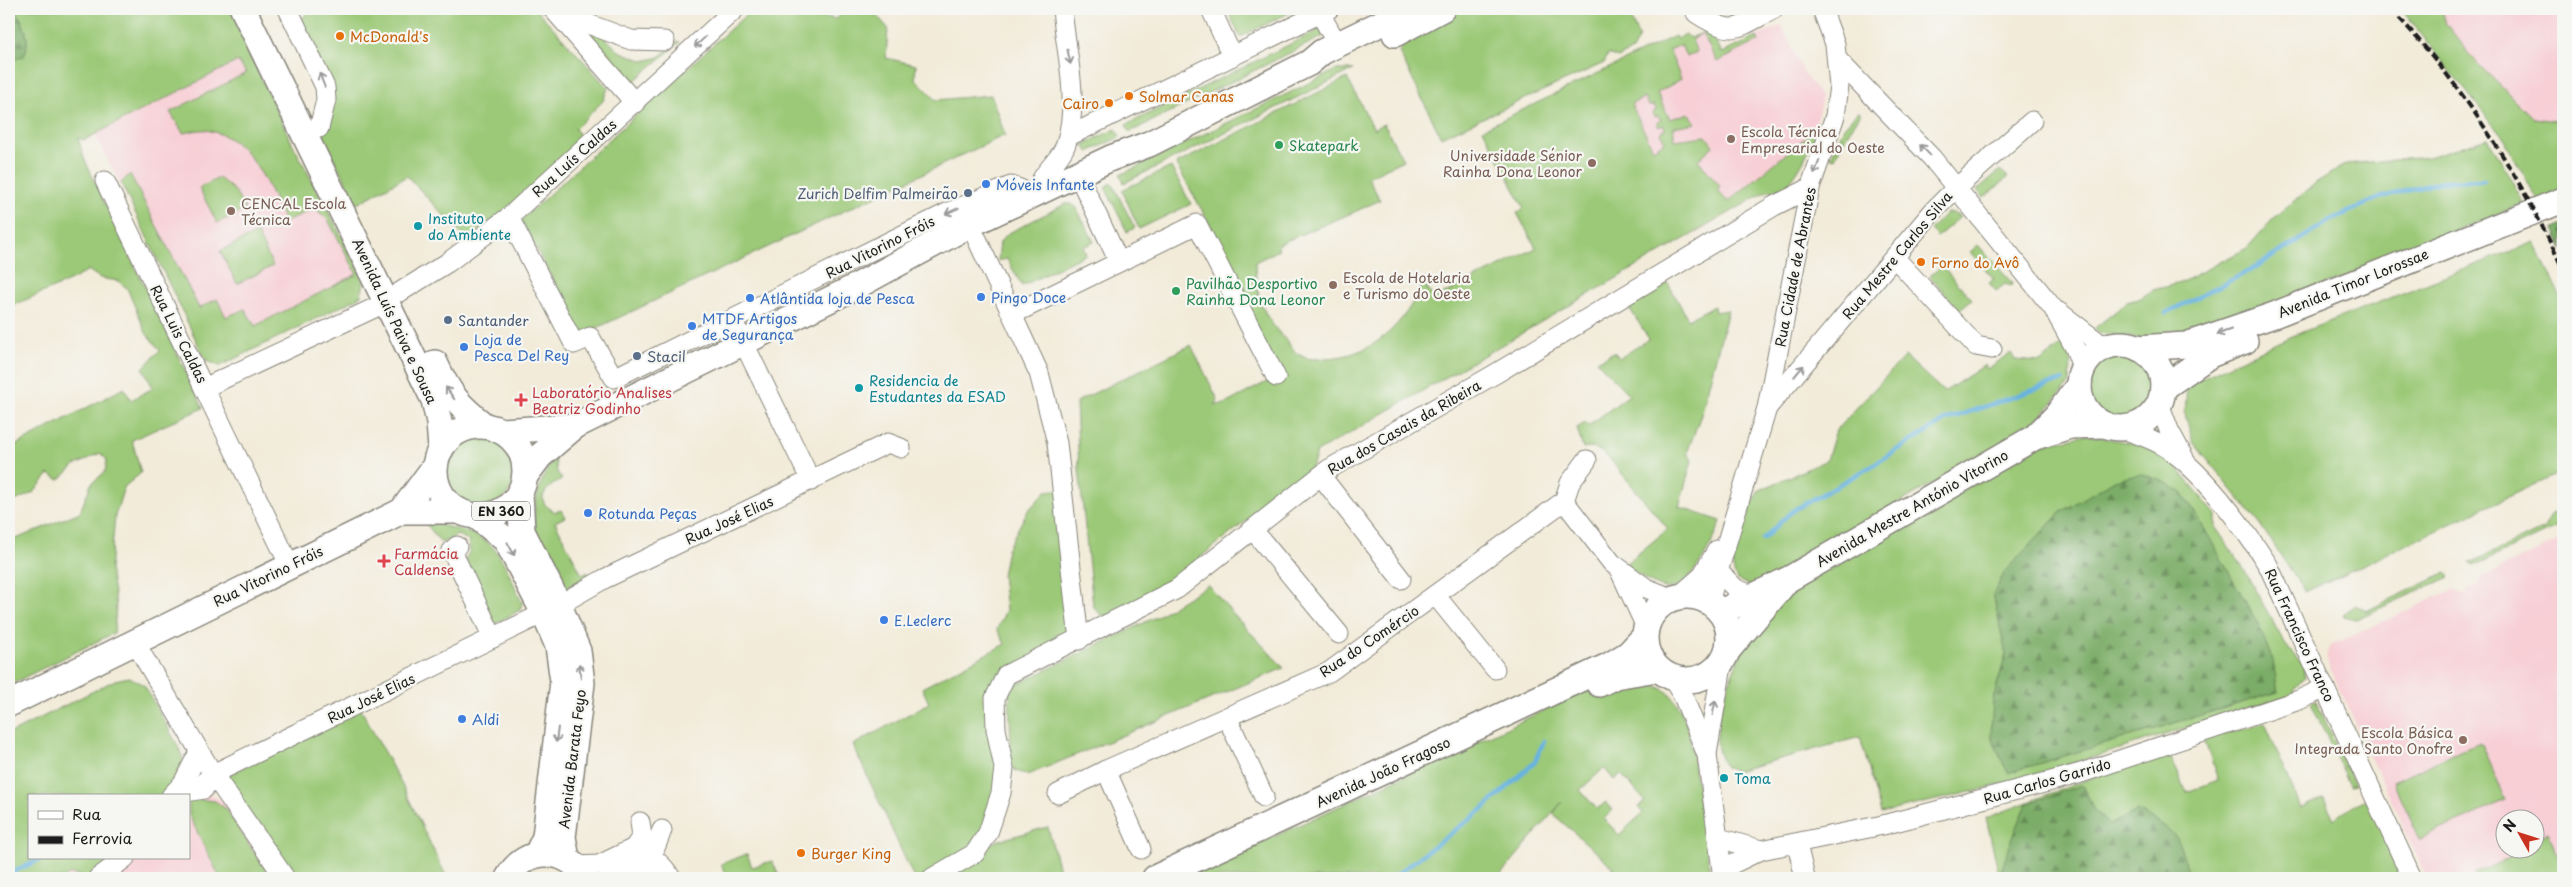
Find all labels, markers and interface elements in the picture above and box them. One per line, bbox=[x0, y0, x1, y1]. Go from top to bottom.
place label: McDonald's bbox=[350, 26, 429, 47]
marker: McDonald's bbox=[334, 30, 346, 42]
one-way arrow bbox=[693, 36, 706, 48]
one-way arrow bbox=[1065, 48, 1075, 64]
one-way arrow bbox=[317, 73, 326, 88]
place label: Solmar Canas bbox=[1139, 86, 1234, 107]
marker: Solmar Canas bbox=[1123, 90, 1135, 102]
place label: Cairo bbox=[1062, 93, 1099, 114]
marker: Cairo bbox=[1103, 97, 1115, 109]
street label: Rua Luís Caldas bbox=[527, 114, 621, 202]
place label: Escola Técnica Empresarial do Oeste bbox=[1741, 121, 1885, 158]
marker: Escola Técnica Empresarial do Oeste bbox=[1725, 133, 1737, 145]
place label: Skatepark bbox=[1289, 135, 1359, 156]
marker: Skatepark bbox=[1273, 139, 1285, 151]
place label: Universidade Sénior Rainha Dona Leonor bbox=[1443, 145, 1583, 182]
one-way arrow bbox=[1919, 145, 1931, 157]
marker: Universidade Sénior Rainha Dona Leonor bbox=[1586, 157, 1598, 169]
one-way arrow bbox=[1812, 158, 1821, 174]
place label: Móveis Infante bbox=[996, 174, 1095, 195]
marker: Móveis Infante bbox=[980, 178, 992, 190]
place label: Zurich Delfim Palmeirão bbox=[797, 183, 958, 204]
street label: Rua Cidade de Abrantes bbox=[1769, 185, 1821, 349]
street label: Rua Mestre Carlos Silva bbox=[1837, 186, 1957, 324]
marker: Zurich Delfim Palmeirão bbox=[962, 187, 974, 199]
place label: CENCAL Escola Técnica bbox=[241, 193, 347, 230]
marker: CENCAL Escola Técnica bbox=[225, 205, 237, 217]
one-way arrow bbox=[945, 206, 960, 216]
place label: Instituto do Ambiente bbox=[428, 208, 511, 245]
street label: Rua Vitorino Fróis bbox=[822, 210, 938, 284]
marker: Instituto do Ambiente bbox=[412, 220, 424, 232]
street label: Avenida Luís Paiva e Sousa bbox=[347, 235, 443, 408]
street label: Avenida Timor Lorossae bbox=[2275, 243, 2431, 323]
place label: Forno do Avô bbox=[1931, 252, 2019, 273]
marker: Forno do Avô bbox=[1915, 256, 1927, 268]
place label: Escola de Hotelaria e Turismo do Oeste bbox=[1343, 267, 1470, 304]
place label: Pavilhão Desportivo Rainha Dona Leonor bbox=[1186, 273, 1326, 310]
marker: Escola de Hotelaria e Turismo do Oeste bbox=[1327, 279, 1339, 291]
street label: Rua Luis Caldas bbox=[145, 281, 213, 387]
marker: Pavilhão Desportivo Rainha Dona Leonor bbox=[1170, 285, 1182, 297]
place label: Pingo Doce bbox=[991, 287, 1066, 308]
place label: Atlântida loja de Pesca bbox=[760, 288, 915, 309]
marker: Pingo Doce bbox=[975, 291, 987, 303]
marker: Atlântida loja de Pesca bbox=[744, 292, 756, 304]
place label: MTDF Artigos de Segurança bbox=[702, 308, 797, 345]
place label: Santander bbox=[458, 310, 529, 331]
marker: Santander bbox=[442, 314, 454, 326]
marker: MTDF Artigos de Segurança bbox=[686, 320, 698, 332]
one-way arrow bbox=[2217, 328, 2232, 337]
place label: Loja de Pesca Del Rey bbox=[474, 329, 569, 366]
marker: Loja de Pesca Del Rey bbox=[458, 341, 470, 353]
place label: Stacil bbox=[647, 346, 686, 367]
marker: Stacil bbox=[631, 350, 643, 362]
one-way arrow bbox=[1793, 365, 1804, 378]
place label: Residencia de Estudantes da ESAD bbox=[869, 370, 1006, 407]
street label: Rua dos Casais da Ribeira bbox=[1323, 374, 1485, 480]
place label: Laboratório Analises Beatriz Godinho bbox=[532, 382, 672, 419]
marker: Residencia de Estudantes da ESAD bbox=[853, 382, 865, 394]
one-way arrow bbox=[445, 386, 455, 400]
marker: Laboratório Analises Beatriz Godinho bbox=[514, 393, 528, 407]
street label: Avenida Mestre António Vitorino bbox=[1812, 444, 2012, 572]
street label: Rua José Elias bbox=[681, 490, 777, 550]
road number: EN 360 bbox=[472, 502, 530, 520]
place label: Rotunda Peças bbox=[598, 503, 697, 524]
marker: Rotunda Peças bbox=[582, 507, 594, 519]
street label: Rua Vitorino Fróis bbox=[210, 540, 326, 612]
one-way arrow bbox=[506, 542, 516, 556]
place label: Farmácia Caldense bbox=[394, 543, 459, 580]
marker: Farmácia Caldense bbox=[378, 555, 390, 567]
street label: Rua Francisco Franco bbox=[2260, 565, 2340, 705]
street label: Rua do Comércio bbox=[1315, 600, 1423, 682]
place label: E.Leclerc bbox=[894, 610, 951, 631]
marker: E.Leclerc bbox=[878, 614, 890, 626]
one-way arrow bbox=[576, 664, 585, 680]
street label: Rua José Elias bbox=[324, 668, 418, 728]
street label: Avenida Barata Feyo bbox=[553, 688, 591, 830]
one-way arrow bbox=[1710, 700, 1719, 716]
place label: Aldi bbox=[472, 709, 499, 730]
marker: Aldi bbox=[456, 713, 468, 725]
place label: Escola Básica Integrada Santo Onofre bbox=[2294, 722, 2453, 759]
one-way arrow bbox=[552, 727, 562, 743]
street label: Avenida João Fragoso bbox=[1312, 731, 1454, 812]
marker: Escola Básica Integrada Santo Onofre bbox=[2457, 734, 2469, 746]
street label: Rua Carlos Garrido bbox=[1981, 753, 2113, 809]
place label: Toma bbox=[1734, 768, 1771, 789]
marker: Toma bbox=[1718, 772, 1730, 784]
legend bbox=[28, 794, 190, 860]
text: Rua bbox=[72, 802, 101, 825]
north arrow bbox=[2494, 810, 2544, 860]
text: N bbox=[2498, 815, 2521, 836]
text: Ferrovia bbox=[72, 826, 133, 849]
place label: Burger King bbox=[811, 843, 891, 864]
marker: Burger King bbox=[795, 847, 807, 859]

